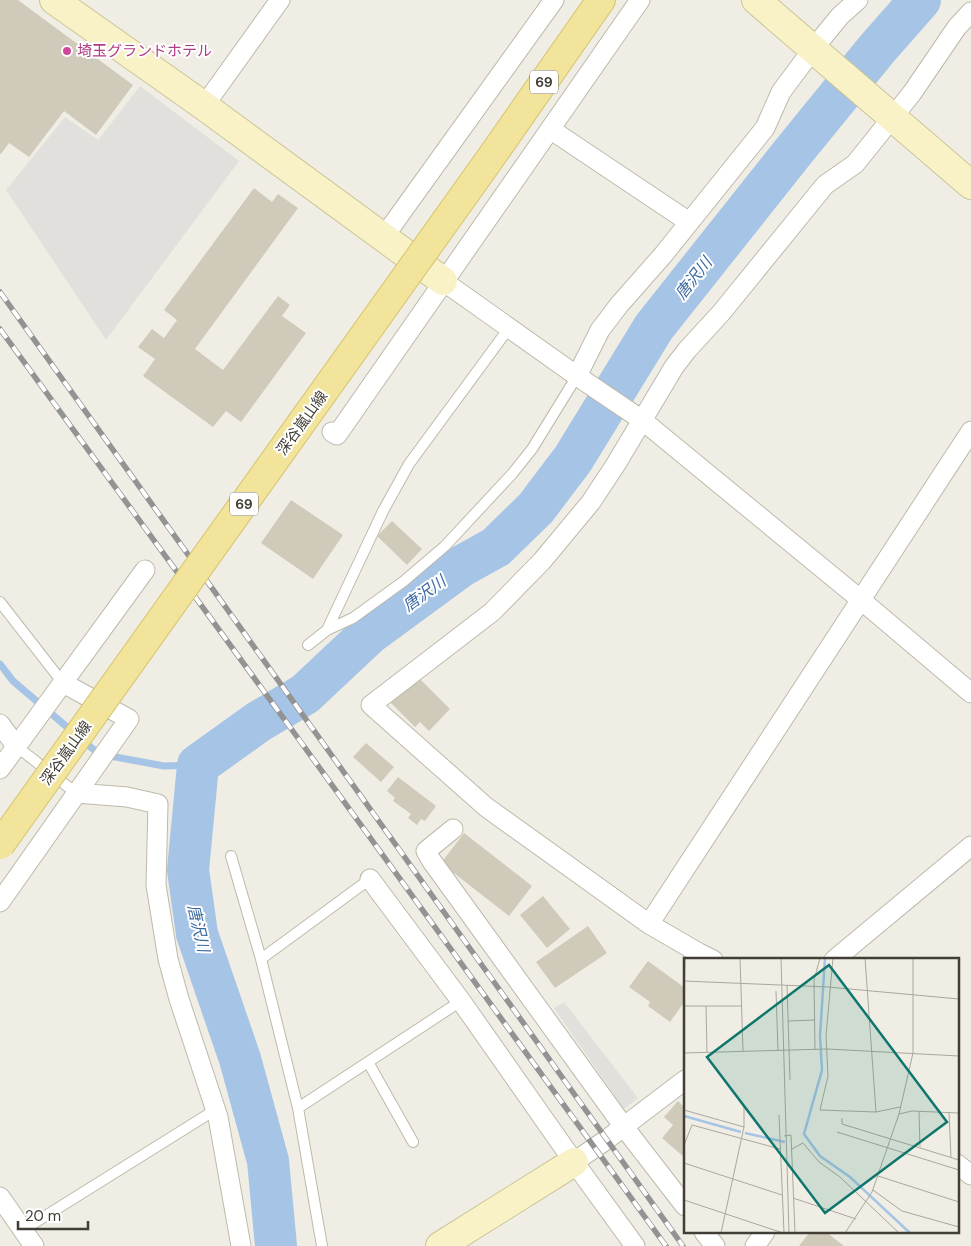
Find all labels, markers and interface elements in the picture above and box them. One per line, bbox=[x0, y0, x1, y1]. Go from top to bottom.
place label: 埼玉グランドホテル bbox=[77, 41, 212, 61]
marker: 埼玉グランドホテル bbox=[61, 45, 73, 57]
road number: 69 bbox=[530, 70, 558, 94]
water label: 唐沢川 bbox=[670, 251, 718, 304]
street label: 深谷嵐山線 bbox=[272, 387, 332, 459]
road number: 69 bbox=[230, 492, 258, 516]
water label: 唐沢川 bbox=[399, 570, 451, 616]
street label: 深谷嵐山線 bbox=[36, 717, 96, 789]
water label: 唐沢川 bbox=[183, 902, 215, 956]
inset map bbox=[684, 958, 958, 1234]
scale bar bbox=[18, 1198, 88, 1230]
text: 20 m bbox=[25, 1206, 61, 1226]

